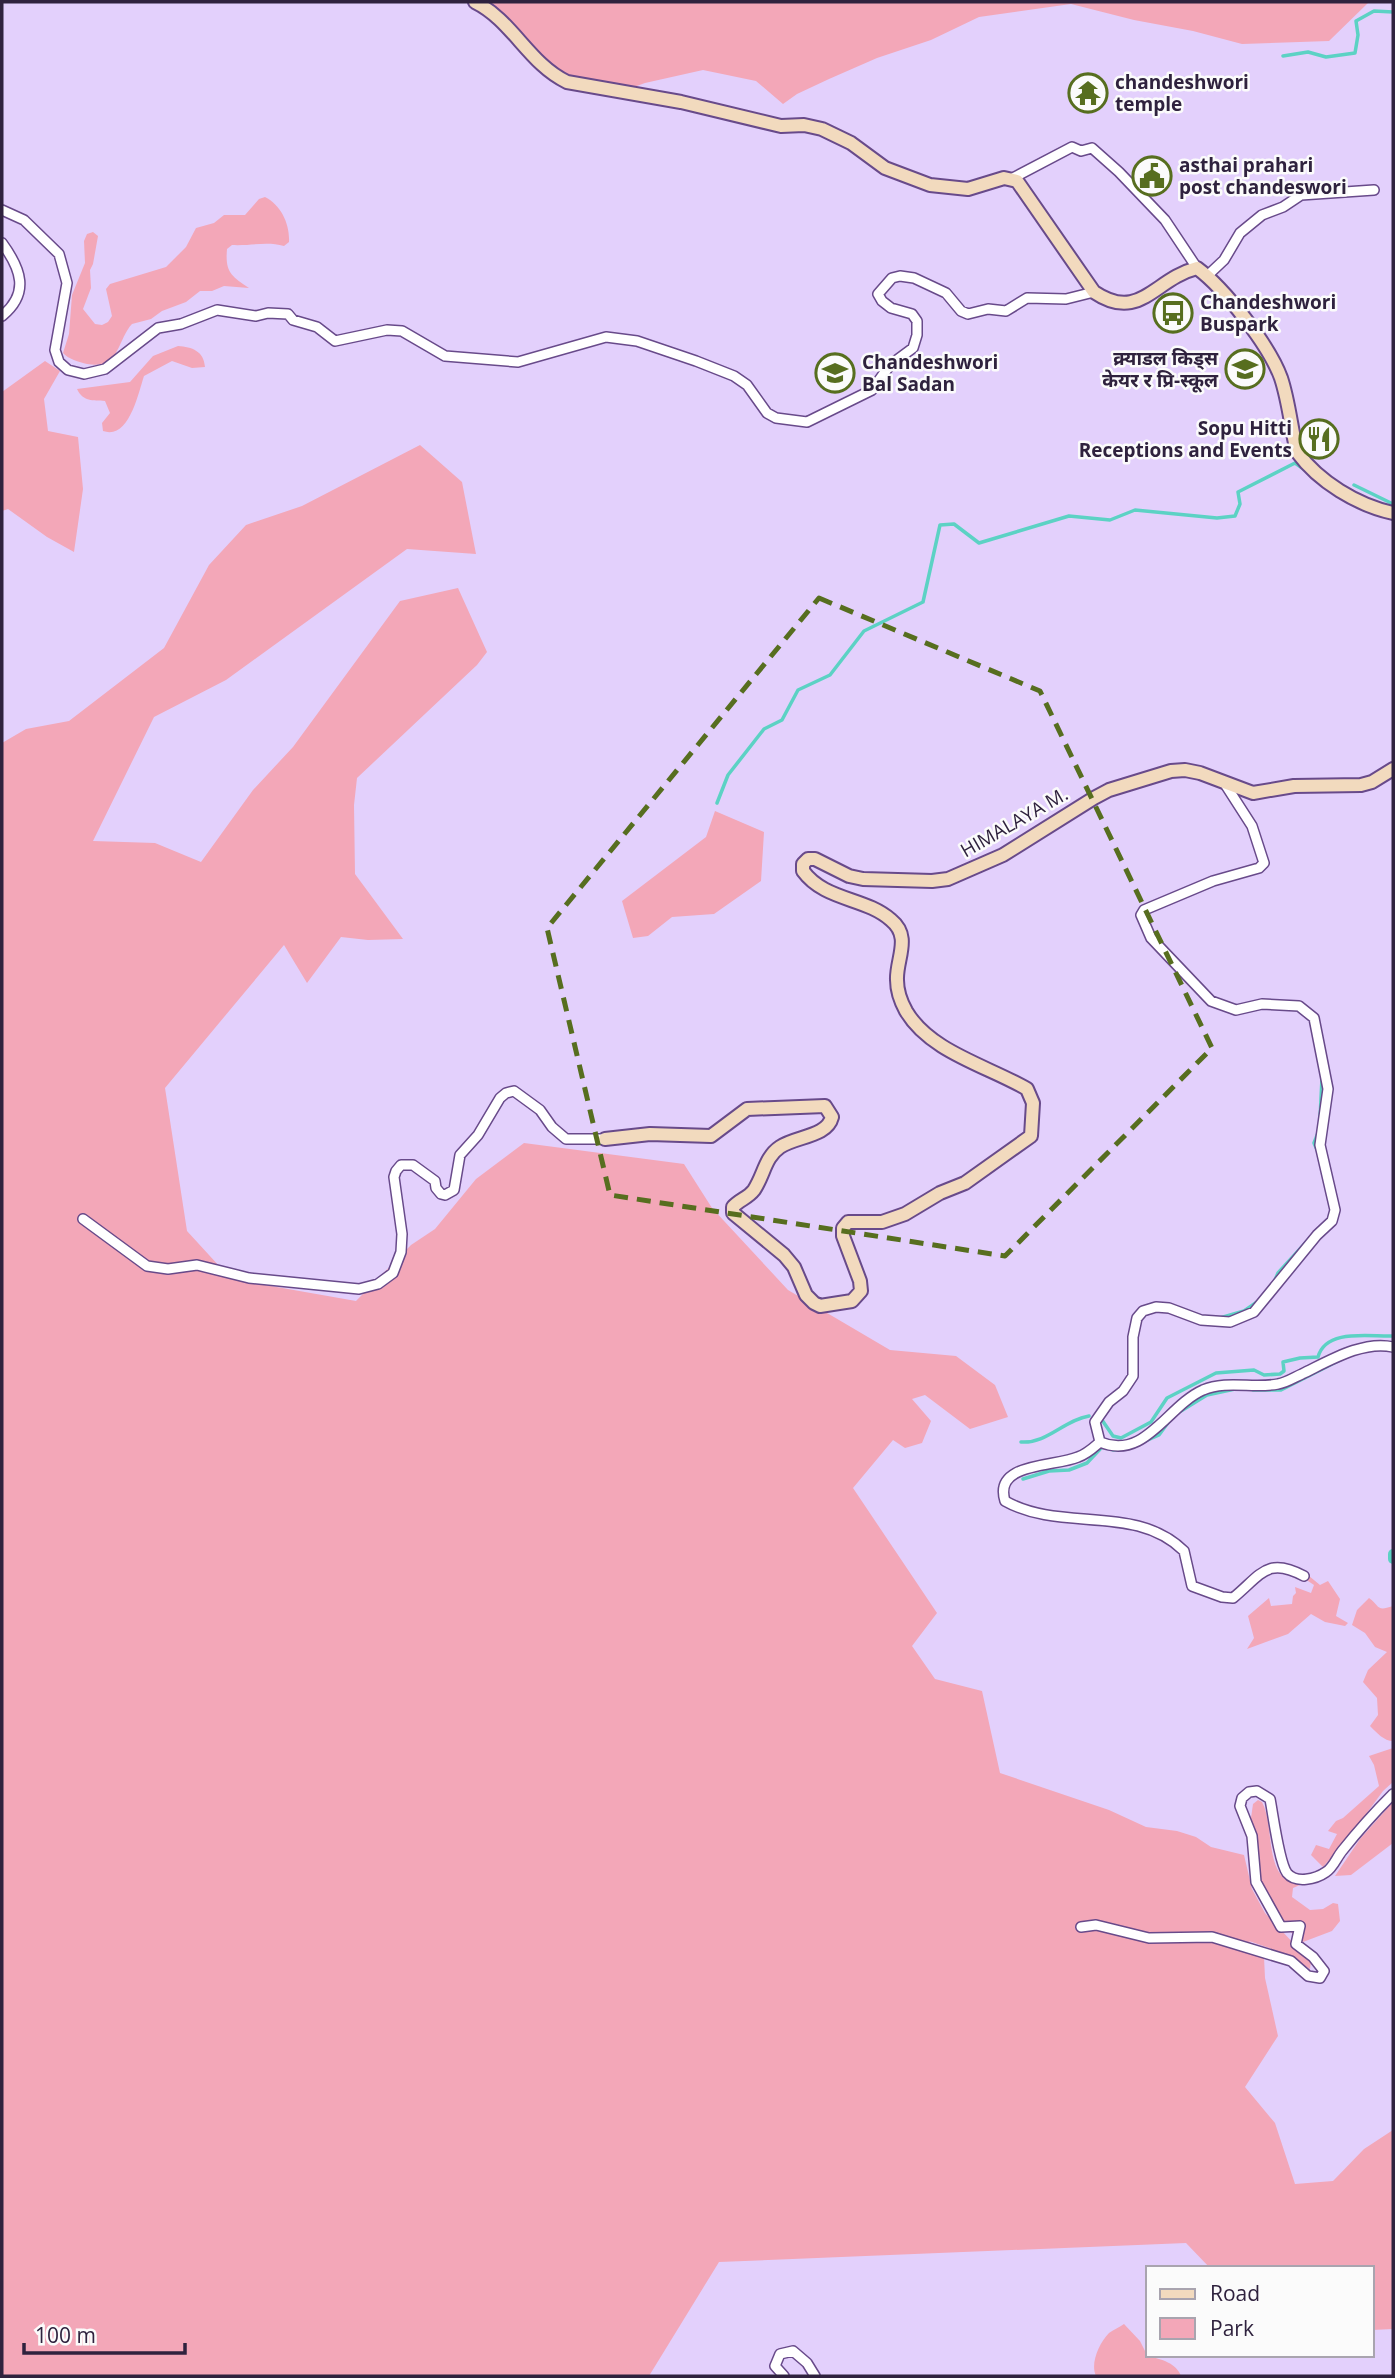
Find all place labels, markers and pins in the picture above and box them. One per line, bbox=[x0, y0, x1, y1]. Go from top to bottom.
place label: chandeshwori temple bbox=[1115, 69, 1249, 117]
temple icon: chandeshwori temple bbox=[1067, 72, 1109, 114]
place label: asthai prahari post chandeswori bbox=[1179, 152, 1347, 200]
public building icon: asthai prahari post chandeswori bbox=[1131, 155, 1173, 197]
place label: Chandeshwori Buspark bbox=[1200, 289, 1336, 337]
bus stop icon: Chandeshwori Buspark bbox=[1152, 292, 1194, 334]
place label: क्र्याडल किड्स केयर र प्रि-स्कूल bbox=[1102, 345, 1219, 393]
school or university icon: क्र्याडल किड्स केयर र प्रि-स्कूल bbox=[1224, 348, 1266, 390]
place label: Chandeshwori Bal Sadan bbox=[862, 349, 998, 397]
school or university icon: Chandeshwori Bal Sadan bbox=[814, 352, 856, 394]
place label: Sopu Hitti Receptions and Events bbox=[1079, 415, 1292, 463]
restaurant icon: Sopu Hitti Receptions and Events bbox=[1298, 418, 1340, 460]

